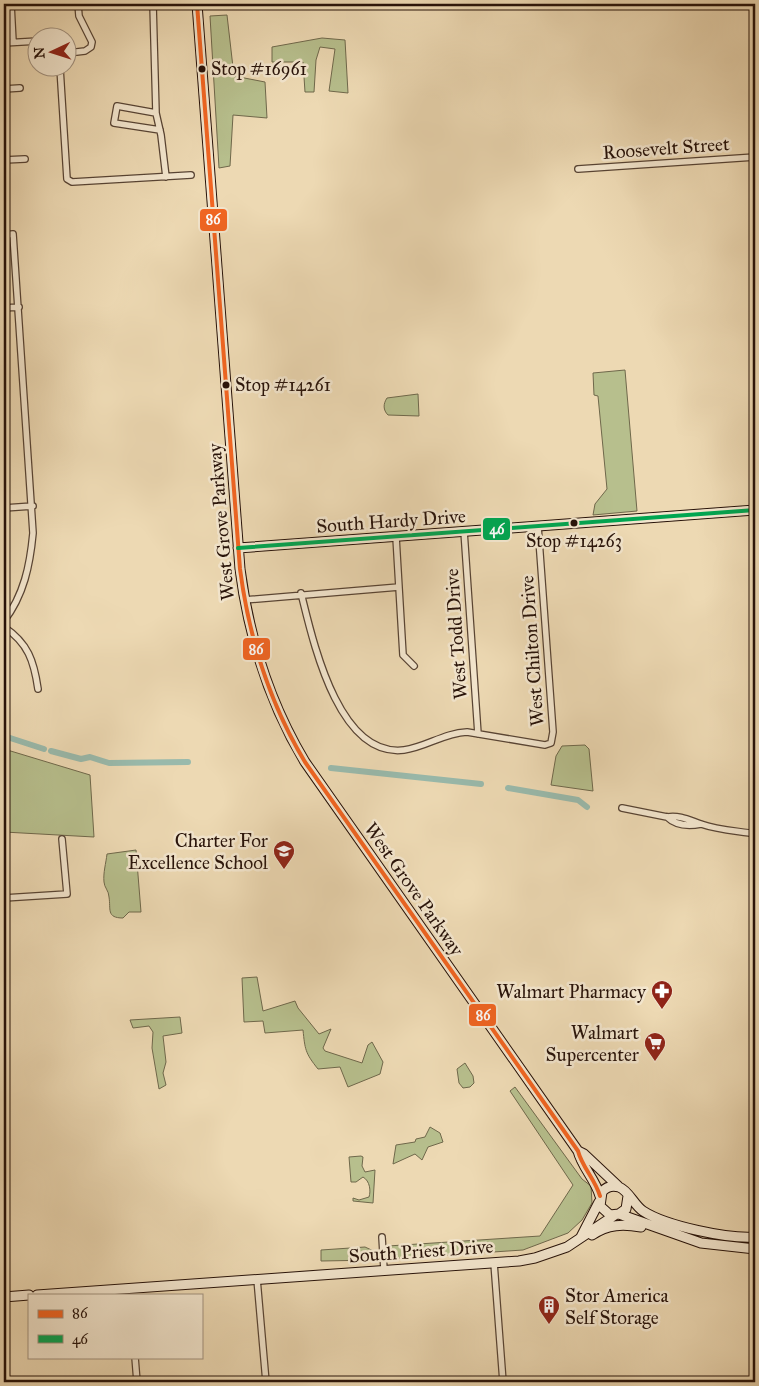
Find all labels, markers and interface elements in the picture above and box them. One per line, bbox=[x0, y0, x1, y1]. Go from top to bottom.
north arrow bbox=[28, 28, 78, 78]
text: N bbox=[31, 46, 48, 59]
place label: Stop #16961 bbox=[211, 58, 307, 80]
marker: Stop #16961 bbox=[197, 64, 207, 74]
street label: Roosevelt Street bbox=[602, 132, 731, 164]
line badge: 86 bbox=[199, 208, 228, 232]
text: 86 bbox=[206, 211, 221, 228]
place label: Stop #14261 bbox=[235, 374, 331, 396]
marker: Stop #14261 bbox=[221, 380, 231, 390]
street label: West Grove Parkway bbox=[203, 441, 239, 602]
street label: South Hardy Drive bbox=[315, 504, 467, 538]
line badge: 46 bbox=[482, 517, 511, 541]
marker: Stop #14263 bbox=[569, 518, 579, 528]
text: 46 bbox=[490, 521, 505, 539]
place label: Stop #14263 bbox=[526, 530, 622, 552]
street label: West Todd Drive bbox=[440, 568, 472, 700]
street label: West Chilton Drive bbox=[515, 575, 549, 727]
line badge: 86 bbox=[242, 637, 271, 661]
text: 86 bbox=[249, 641, 264, 658]
street label: West Grove Parkway bbox=[359, 818, 469, 961]
place label: Charter For Excellence School bbox=[128, 829, 269, 874]
school or university icon: Charter For Excellence School bbox=[272, 839, 296, 870]
pharmacy icon: Walmart Pharmacy bbox=[650, 979, 674, 1010]
place label: Walmart Pharmacy bbox=[496, 980, 647, 1003]
line badge: 86 bbox=[468, 1003, 497, 1027]
text: 86 bbox=[476, 1007, 491, 1024]
place label: Walmart Supercenter bbox=[546, 1021, 640, 1066]
supermarket icon: Walmart Supercenter bbox=[643, 1031, 667, 1062]
street label: South Priest Drive bbox=[348, 1234, 494, 1268]
place label: Stor America Self Storage bbox=[565, 1284, 669, 1330]
legend bbox=[28, 1294, 202, 1358]
building icon: Stor America Self Storage bbox=[537, 1294, 561, 1325]
text: 86 bbox=[72, 1304, 89, 1322]
text: 46 bbox=[72, 1330, 89, 1348]

